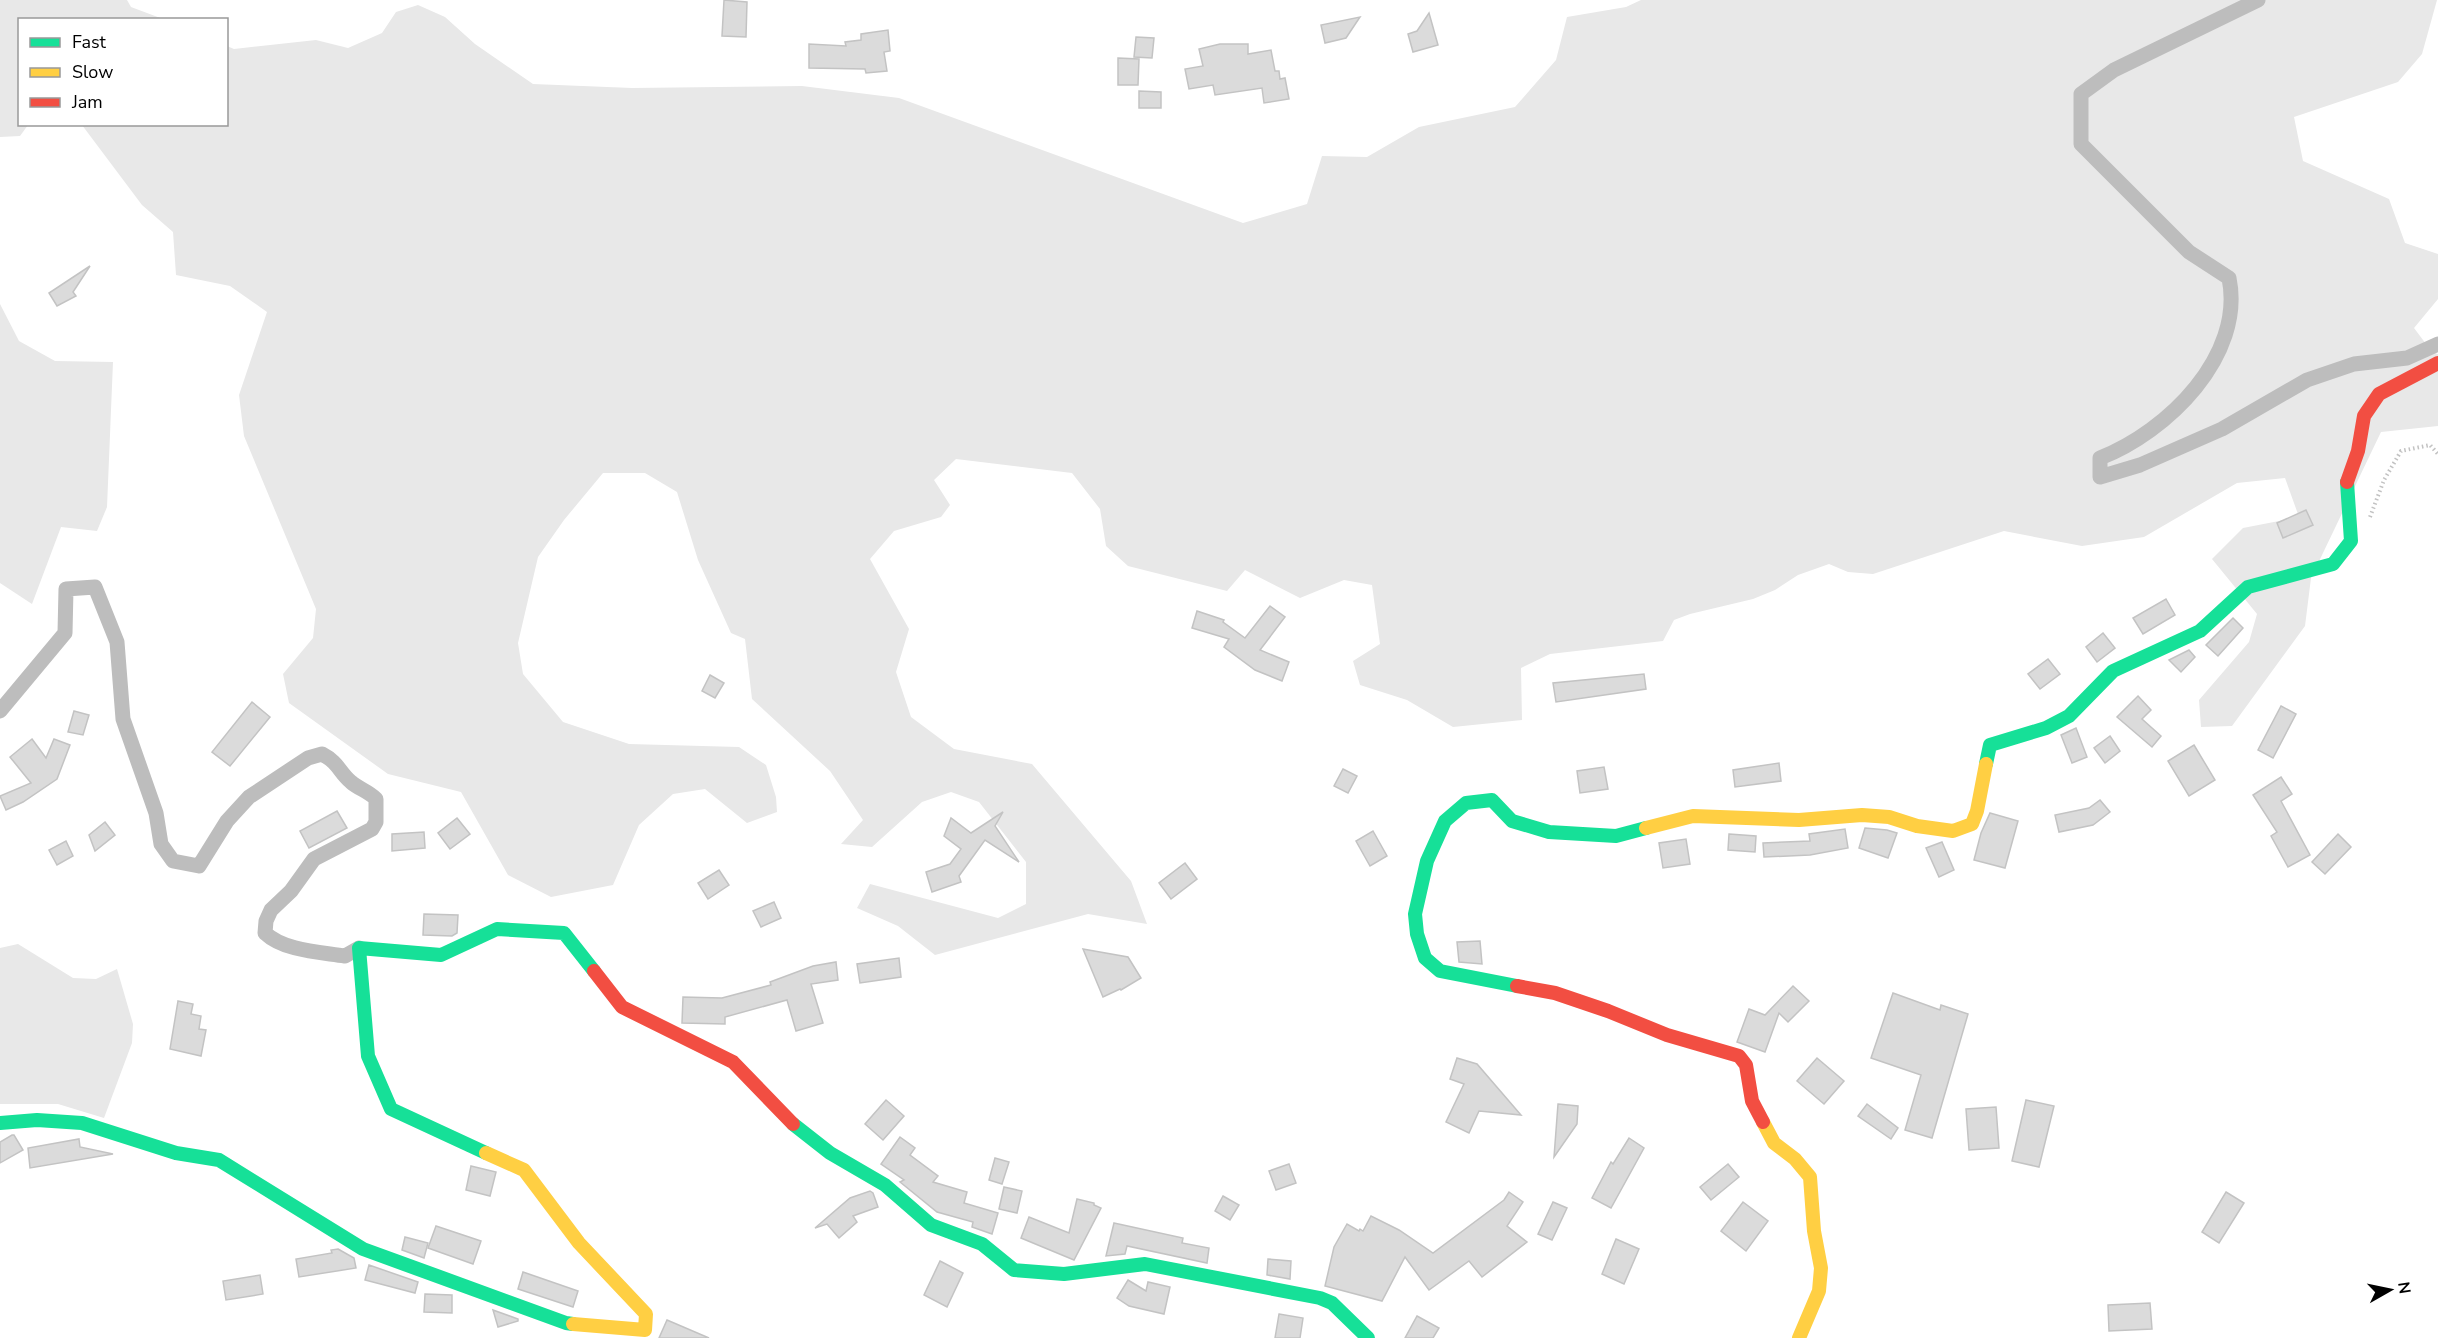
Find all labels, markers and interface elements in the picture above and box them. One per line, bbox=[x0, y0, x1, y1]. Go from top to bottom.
legend bbox=[18, 18, 228, 126]
text: Fast bbox=[72, 30, 107, 54]
text: Slow bbox=[72, 60, 113, 84]
text: Jam bbox=[71, 90, 103, 114]
north arrow bbox=[2360, 1260, 2420, 1320]
text: N bbox=[2392, 1280, 2416, 1295]

